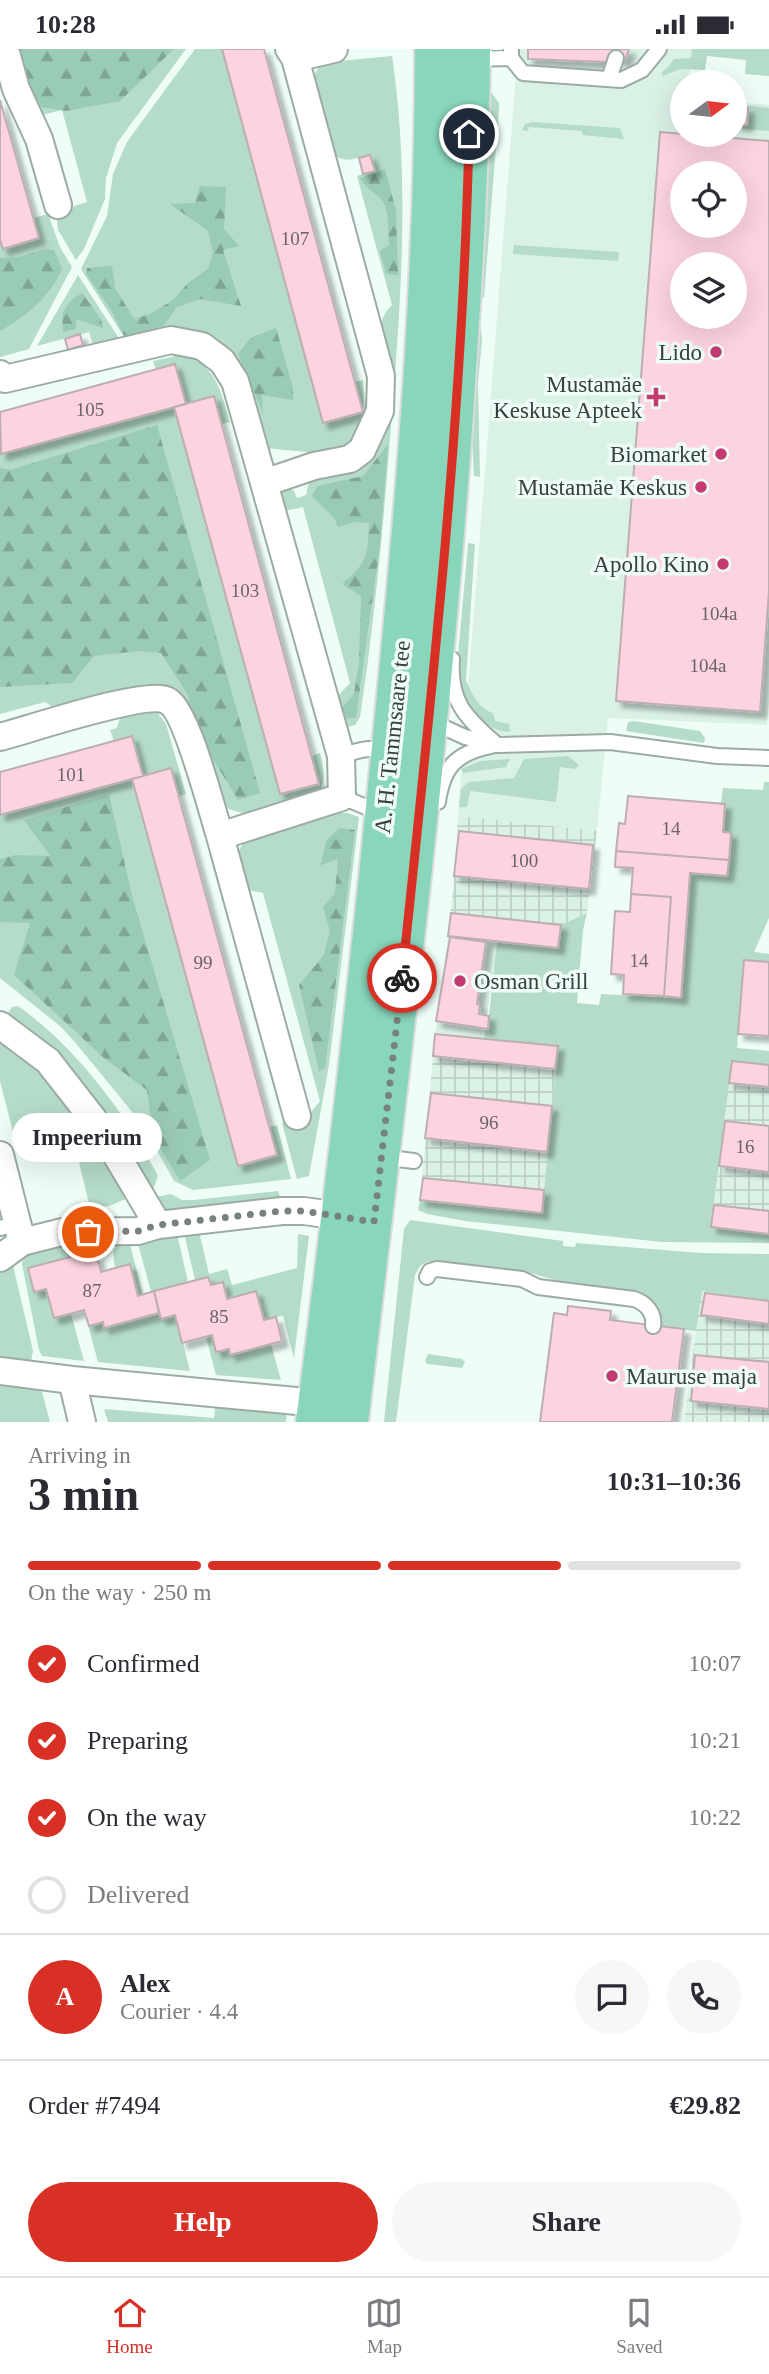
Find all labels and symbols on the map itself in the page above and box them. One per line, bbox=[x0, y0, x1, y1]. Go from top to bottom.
north arrow bbox=[670, 70, 747, 147]
pin bbox=[439, 104, 499, 164]
house number: 107 bbox=[281, 228, 309, 249]
place label: Lido bbox=[659, 340, 702, 365]
marker: Lido bbox=[708, 344, 724, 360]
place label: Mustamäe Keskuse Apteek bbox=[493, 372, 642, 423]
marker: Mustamäe Keskuse Apteek bbox=[648, 389, 664, 405]
house number: 105 bbox=[76, 399, 104, 420]
place label: Biomarket bbox=[610, 442, 708, 467]
marker: Biomarket bbox=[713, 446, 729, 462]
place label: Mustamäe Keskus bbox=[518, 475, 687, 500]
marker: Mustamäe Keskus bbox=[693, 479, 709, 495]
place label: Apollo Kino bbox=[593, 552, 709, 577]
marker: Apollo Kino bbox=[715, 556, 731, 572]
house number: 103 bbox=[231, 580, 259, 601]
house number: 104a bbox=[701, 603, 738, 624]
street label: A. H. Tammsaare tee bbox=[370, 639, 415, 835]
house number: 104a bbox=[690, 655, 727, 676]
house number: 101 bbox=[57, 764, 85, 785]
house number: 14 bbox=[662, 818, 681, 839]
house number: 100 bbox=[510, 850, 538, 871]
courier bbox=[367, 943, 437, 1013]
house number: 14 bbox=[630, 950, 649, 971]
house number: 99 bbox=[194, 952, 213, 973]
place label: Osman Grill bbox=[474, 969, 588, 994]
marker: Osman Grill bbox=[452, 973, 468, 989]
house number: 96 bbox=[480, 1112, 499, 1133]
callout: Impeerium bbox=[13, 1113, 163, 1162]
house number: 16 bbox=[736, 1136, 755, 1157]
pin bbox=[58, 1202, 118, 1262]
house number: 87 bbox=[83, 1280, 102, 1301]
house number: 85 bbox=[210, 1306, 229, 1327]
place label: Mauruse maja bbox=[626, 1364, 757, 1389]
marker: Mauruse maja bbox=[604, 1368, 620, 1384]

